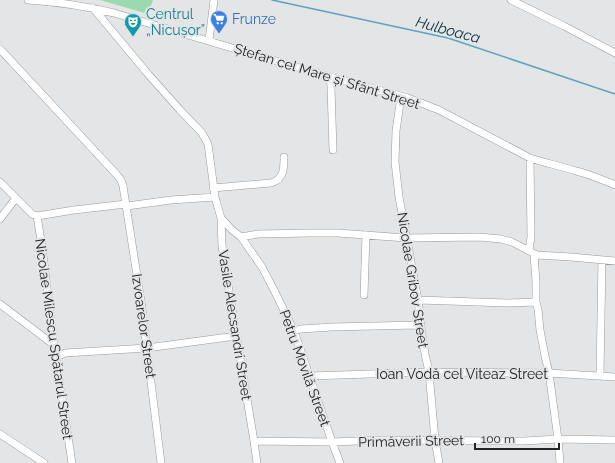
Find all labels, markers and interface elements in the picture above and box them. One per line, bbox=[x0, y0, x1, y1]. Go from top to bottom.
place label: Centrul „Nicușor” bbox=[146, 6, 205, 38]
supermarket icon: Frunze bbox=[209, 9, 229, 34]
place label: Frunze bbox=[232, 11, 276, 27]
theatre icon: Centrul „Nicușor” bbox=[123, 12, 143, 37]
water label: Hulboaca bbox=[414, 13, 482, 47]
street label: Ștefan cel Mare și Sfânt Street bbox=[232, 40, 422, 112]
street label: Nicolae Gribov Street bbox=[394, 211, 432, 349]
street label: Nicolae Milescu Spătarul Street bbox=[32, 237, 76, 441]
street label: Vasile Alecsandri Street bbox=[215, 249, 255, 402]
street label: Izvoarelor Street bbox=[129, 273, 159, 380]
street label: Petru Movilă Street bbox=[276, 308, 334, 429]
street label: Ioan Vodă cel Viteaz Street bbox=[376, 366, 548, 382]
scale bar bbox=[475, 425, 559, 451]
street label: Primăverii Street bbox=[358, 432, 464, 450]
text: 100 m bbox=[481, 432, 515, 446]

